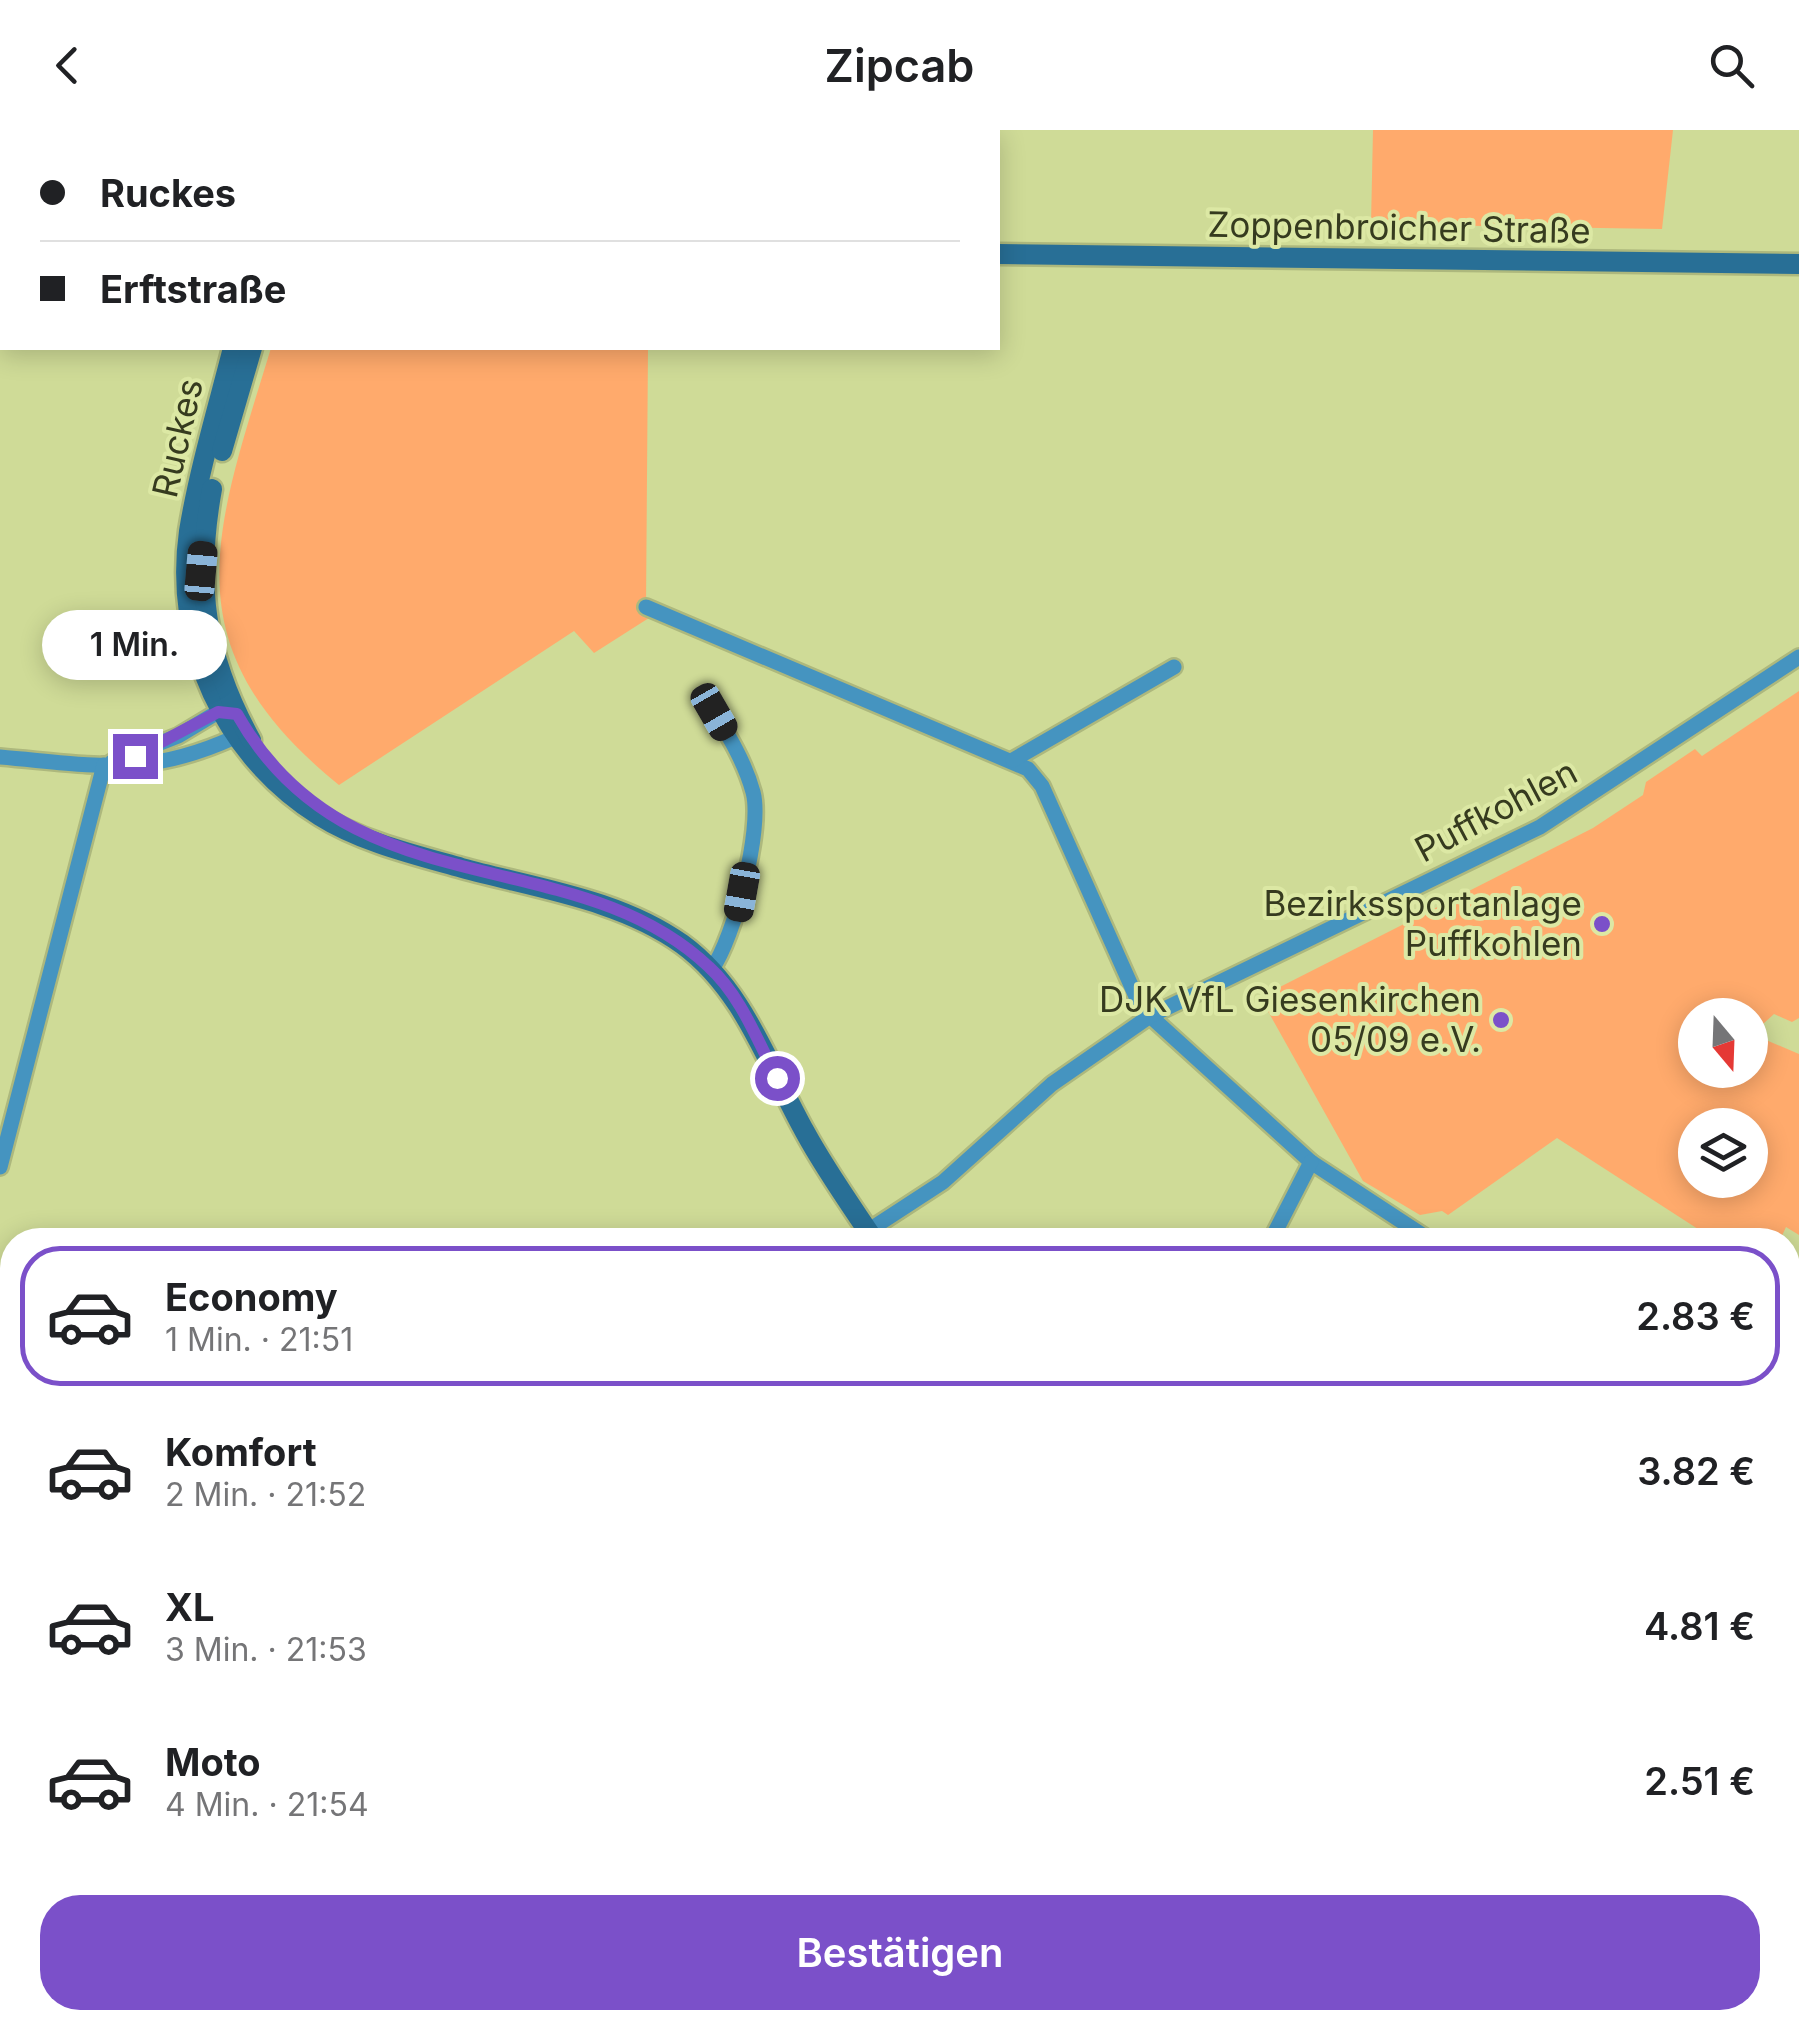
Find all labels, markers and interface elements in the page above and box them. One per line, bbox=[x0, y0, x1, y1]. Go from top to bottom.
icon: back bbox=[40, 38, 95, 93]
text: Zipcab bbox=[825, 38, 974, 93]
icon: search bbox=[1704, 38, 1759, 93]
text: Ruckes bbox=[100, 170, 236, 216]
street label: Zoppenbroicher Straße bbox=[1207, 203, 1591, 251]
text: Erftstraße bbox=[100, 266, 286, 312]
street label: Ruckes bbox=[143, 374, 211, 501]
car bbox=[183, 540, 219, 602]
callout: 1 Min. bbox=[42, 611, 228, 681]
text: 1 Min. bbox=[90, 625, 179, 664]
car bbox=[686, 679, 742, 745]
route end bbox=[113, 734, 158, 779]
street label: Puffkohlen bbox=[1407, 750, 1584, 870]
car bbox=[722, 860, 762, 924]
place label: Bezirkssportanlage Puffkohlen bbox=[1263, 882, 1582, 964]
marker: Bezirkssportanlage Puffkohlen bbox=[1591, 913, 1613, 935]
place label: DJK VfL Giesenkirchen 05/09 e.V. bbox=[1099, 978, 1481, 1060]
north arrow bbox=[1678, 998, 1768, 1088]
map controls bbox=[1678, 998, 1768, 1198]
marker: DJK VfL Giesenkirchen 05/09 e.V. bbox=[1490, 1009, 1512, 1031]
route start bbox=[755, 1056, 800, 1101]
button: layers bbox=[1678, 1108, 1768, 1198]
icon: car bbox=[45, 1271, 135, 1361]
text: Economy bbox=[165, 1274, 338, 1320]
text: 2.83 € bbox=[1636, 1293, 1755, 1339]
text: 1 Min. · 21:51 bbox=[165, 1320, 353, 1359]
icon: car bbox=[45, 1426, 135, 1516]
text: Komfort bbox=[165, 1429, 317, 1475]
text: 3.82 € bbox=[1637, 1448, 1755, 1494]
text: 2 Min. · 21:52 bbox=[165, 1475, 366, 1514]
icon: car bbox=[45, 1581, 135, 1671]
text: XL bbox=[165, 1584, 215, 1630]
text: 4.81 € bbox=[1644, 1603, 1755, 1649]
text: 3 Min. · 21:53 bbox=[165, 1630, 367, 1669]
icon: car bbox=[45, 1736, 135, 1826]
text: Moto bbox=[165, 1739, 261, 1785]
text: 2.51 € bbox=[1644, 1758, 1755, 1804]
text: 4 Min. · 21:54 bbox=[165, 1785, 369, 1824]
button: Bestätigen bbox=[40, 1895, 1760, 2010]

